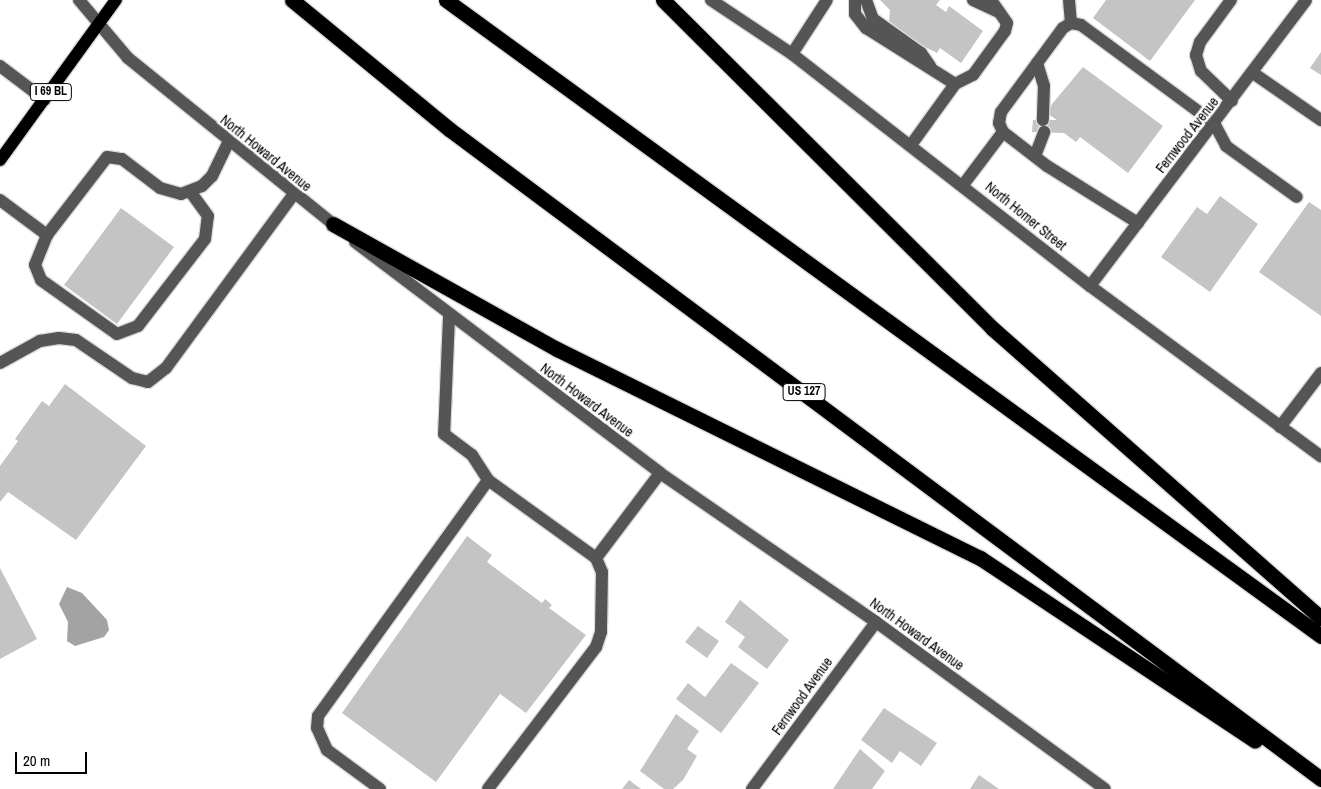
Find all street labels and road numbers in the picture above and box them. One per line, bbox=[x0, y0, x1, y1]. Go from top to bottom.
road number: I 69 BL bbox=[30, 82, 72, 101]
street label: Fernwood Avenue bbox=[1152, 93, 1222, 177]
street label: North Howard Avenue bbox=[217, 111, 315, 195]
street label: North Homer Street bbox=[982, 178, 1070, 254]
street label: North Howard Avenue bbox=[537, 359, 637, 441]
road number: US 127 bbox=[782, 382, 826, 402]
street label: North Howard Avenue bbox=[866, 594, 968, 674]
street label: Fernwood Avenue bbox=[768, 654, 836, 738]

